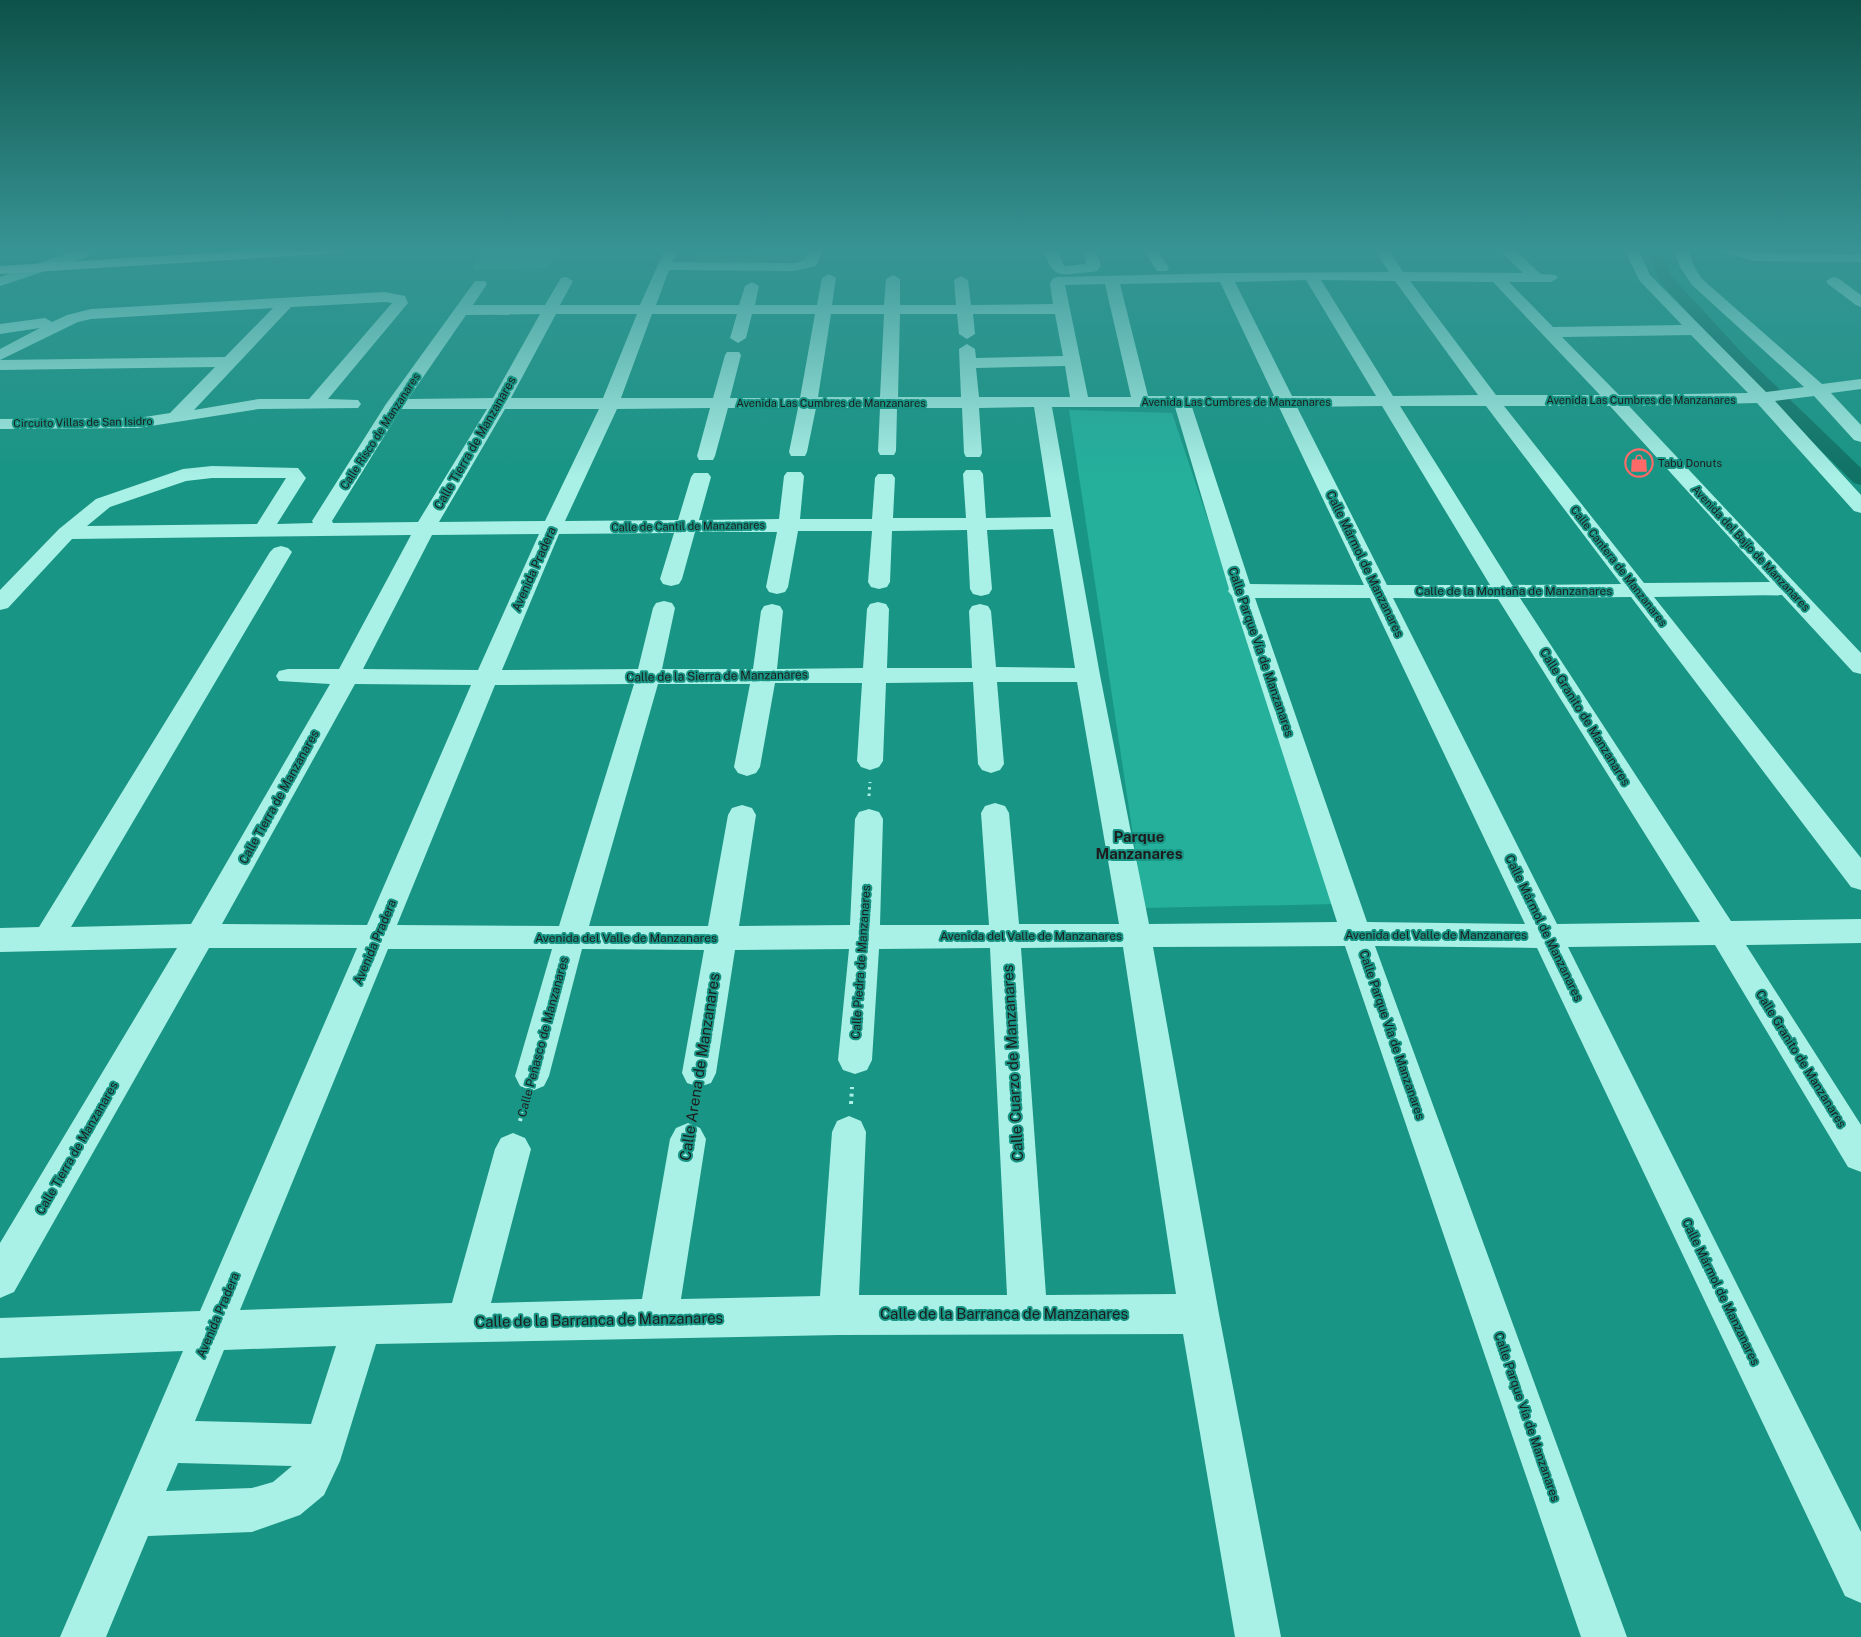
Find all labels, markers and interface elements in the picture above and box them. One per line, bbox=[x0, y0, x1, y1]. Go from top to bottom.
street label: Calle Risco de Manzanares bbox=[338, 370, 422, 491]
street label: Calle Tierra de Manzanares bbox=[431, 374, 519, 512]
street label: Avenida Las Cumbres de Manzanares bbox=[1546, 394, 1736, 406]
street label: Avenida Las Cumbres de Manzanares bbox=[1141, 396, 1331, 408]
street label: Avenida Las Cumbres de Manzanares bbox=[736, 397, 926, 409]
street label: Circuito Villas de San Isidro bbox=[13, 415, 153, 429]
shop icon: Tabú Donuts bbox=[1624, 448, 1654, 478]
place label: Tabú Donuts bbox=[1658, 457, 1722, 469]
street label: Avenida del Bajío de Manzanares bbox=[1690, 483, 1813, 613]
street label: Calle Mármol de Manzanares bbox=[1323, 489, 1407, 639]
street label: Calle Cantera de Manzanares bbox=[1568, 504, 1670, 629]
street label: Calle de Cantil de Manzanares bbox=[611, 519, 765, 533]
street label: Avenida Pradera bbox=[509, 525, 559, 613]
street label: Calle Parque Vía de Manzanares bbox=[1225, 566, 1297, 738]
street label: Calle de la Montaña de Manzanares bbox=[1416, 584, 1612, 598]
street label: Calle Granito de Manzanares bbox=[1537, 646, 1633, 788]
street label: Calle de la Sierra de Manzanares bbox=[626, 667, 808, 685]
street label: Calle Tierra de Manzanares bbox=[236, 728, 322, 866]
district label: Parque Manzanares bbox=[1095, 828, 1183, 862]
street label: Calle Mármol de Manzanares bbox=[1502, 853, 1586, 1003]
street label: Calle Piedra de Manzanares bbox=[849, 885, 873, 1039]
street label: Avenida Pradera bbox=[351, 897, 399, 987]
street label: Avenida del Valle de Manzanares bbox=[1345, 928, 1527, 942]
street label: Avenida del Valle de Manzanares bbox=[940, 929, 1122, 943]
street label: Avenida del Valle de Manzanares bbox=[535, 931, 717, 945]
street label: Calle Parque Vía de Manzanares bbox=[1356, 949, 1428, 1121]
street label: Calle Peñasco de Manzanares bbox=[515, 955, 571, 1119]
street label: Calle Cuarzo de Manzanares bbox=[999, 964, 1026, 1162]
street label: Calle Arena de Manzanares bbox=[676, 972, 723, 1162]
street label: Calle Granito de Manzanares bbox=[1753, 988, 1849, 1130]
street label: Calle Tierra de Manzanares bbox=[33, 1079, 121, 1217]
street label: Calle Mármol de Manzanares bbox=[1679, 1217, 1763, 1367]
street label: Avenida Pradera bbox=[194, 1270, 242, 1360]
street label: Calle de la Barranca de Manzanares bbox=[880, 1305, 1128, 1322]
street label: Calle de la Barranca de Manzanares bbox=[475, 1309, 723, 1330]
street label: Calle Parque Vía de Manzanares bbox=[1491, 1331, 1563, 1503]

